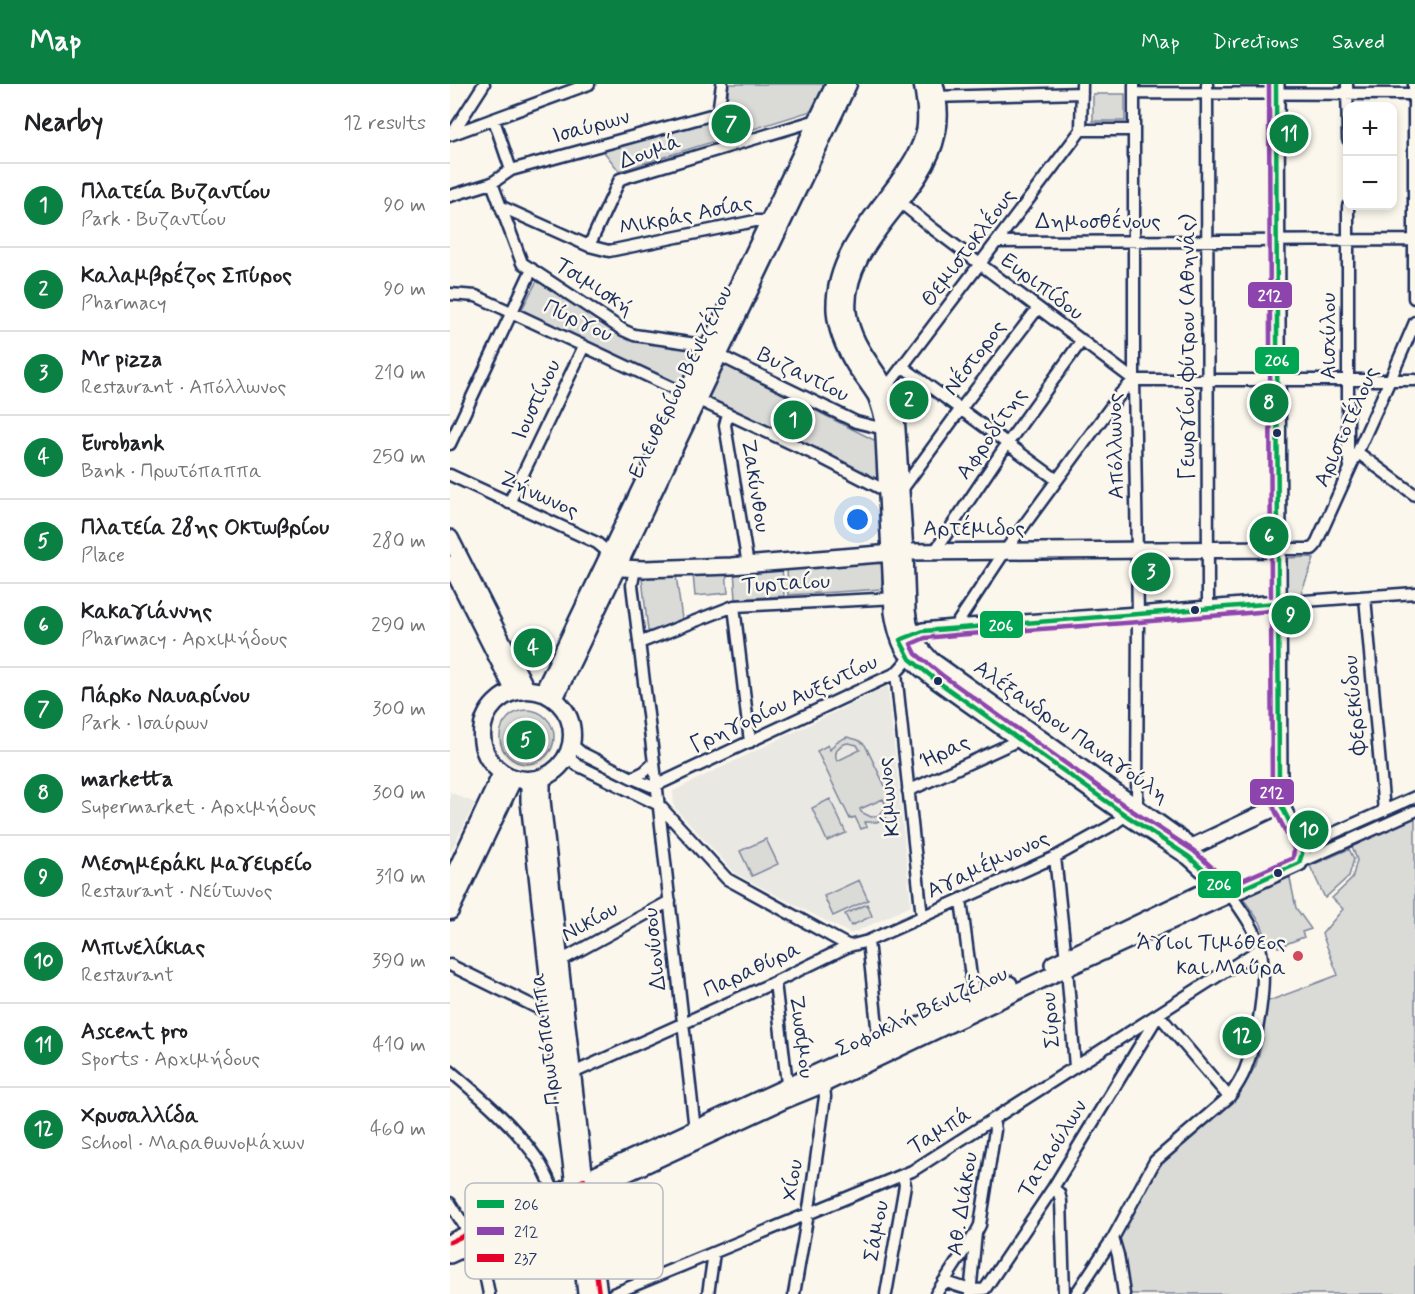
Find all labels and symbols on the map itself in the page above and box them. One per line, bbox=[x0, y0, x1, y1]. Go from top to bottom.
pin: 7 bbox=[712, 102, 750, 147]
street label: Ισαύρων bbox=[549, 103, 633, 151]
pin: 11 bbox=[1270, 112, 1308, 156]
street label: Δουμά bbox=[615, 128, 685, 176]
street label: Θεμιστοκλέους bbox=[915, 183, 1023, 313]
street label: Μικράς Ασίας bbox=[617, 189, 755, 243]
street label: Δημοσθένους bbox=[1035, 207, 1161, 236]
street label: Γεωργίου Φύτρου (Αθηνάς) bbox=[1174, 214, 1202, 480]
street label: Ευριπίδου bbox=[995, 247, 1089, 327]
street label: Τσιμισκή bbox=[549, 251, 639, 323]
street label: Ελευθερίου Βενιζέλου bbox=[621, 281, 740, 483]
line badge: 212 bbox=[1247, 281, 1293, 309]
text: 212 bbox=[1258, 286, 1283, 307]
street label: Αισχύλου bbox=[1315, 292, 1343, 379]
street label: Πύργου bbox=[539, 293, 617, 349]
street label: Νέστορος bbox=[937, 314, 1013, 401]
street label: Βυζαντίου bbox=[753, 341, 854, 409]
line badge: 206 bbox=[1254, 346, 1300, 375]
text: 206 bbox=[1265, 351, 1290, 372]
street label: Ιουστίνου bbox=[506, 355, 568, 445]
street label: Αριστοτέλους bbox=[1307, 362, 1386, 492]
pin: 2 bbox=[890, 378, 928, 422]
pin: 8 bbox=[1250, 380, 1288, 426]
street label: Αφροδίτης bbox=[950, 383, 1034, 485]
street label: Απόλλωνος bbox=[1101, 392, 1131, 500]
pin: 1 bbox=[774, 398, 812, 442]
unlabelled marker bbox=[1271, 427, 1283, 439]
street label: Ζακύνθου bbox=[734, 437, 776, 535]
street label: Ζήνωνος bbox=[495, 464, 583, 526]
your location bbox=[843, 505, 872, 534]
street label: Αρτέμιδος bbox=[923, 514, 1025, 543]
pin: 6 bbox=[1250, 514, 1288, 558]
pin: 3 bbox=[1132, 550, 1170, 594]
street label: Τυρταίου bbox=[741, 568, 831, 600]
pin: 9 bbox=[1272, 592, 1310, 638]
unlabelled marker bbox=[1189, 604, 1201, 616]
line badge: 206 bbox=[979, 610, 1024, 639]
text: 206 bbox=[989, 616, 1014, 637]
pin: 4 bbox=[514, 626, 553, 670]
street label: Γρηγορίου Αυξεντίου bbox=[686, 648, 882, 760]
street label: Αλέξανδρου Παναγούλη bbox=[968, 653, 1175, 810]
street label: Φερεκύδου bbox=[1337, 654, 1373, 757]
unlabelled marker bbox=[932, 675, 944, 687]
pin: 5 bbox=[506, 718, 546, 762]
street label: Ήρας bbox=[916, 728, 974, 776]
street label: Κίμωνος bbox=[871, 756, 907, 838]
line badge: 212 bbox=[1249, 778, 1295, 806]
text: 212 bbox=[1260, 783, 1285, 804]
pin: 10 bbox=[1290, 808, 1328, 852]
street label: Αγαμέμνονος bbox=[922, 823, 1054, 906]
unlabelled marker bbox=[1272, 867, 1284, 879]
line badge: 206 bbox=[1197, 870, 1242, 899]
text: 206 bbox=[1207, 875, 1232, 896]
street label: Νικίου bbox=[557, 895, 623, 949]
street label: Διονύσου bbox=[637, 906, 673, 992]
place label: Άγιοι Τιμόθεος και Μαύρα bbox=[1136, 929, 1286, 982]
street label: Παραθύρα bbox=[699, 935, 805, 1005]
marker: Άγιοι Τιμόθεος και Μαύρα bbox=[1291, 949, 1305, 963]
street label: Σοφοκλή Βενιζέλου bbox=[831, 959, 1013, 1064]
street label: Πρωτόπαππα bbox=[524, 971, 568, 1107]
street label: Σύρου bbox=[1035, 991, 1067, 1049]
street label: Ζωσίμου bbox=[782, 994, 820, 1080]
pin: 12 bbox=[1222, 1014, 1262, 1058]
street label: Ταταούλων bbox=[1012, 1095, 1094, 1203]
street label: Ταμπά bbox=[903, 1101, 977, 1161]
street label: Αθ. Διάκου bbox=[941, 1150, 985, 1258]
street label: Χίου bbox=[776, 1157, 810, 1203]
legend bbox=[465, 1183, 663, 1279]
text: 206 bbox=[514, 1195, 539, 1216]
street label: Σάμου bbox=[858, 1198, 896, 1264]
text: 212 bbox=[514, 1222, 539, 1243]
text: 237 bbox=[514, 1249, 538, 1270]

